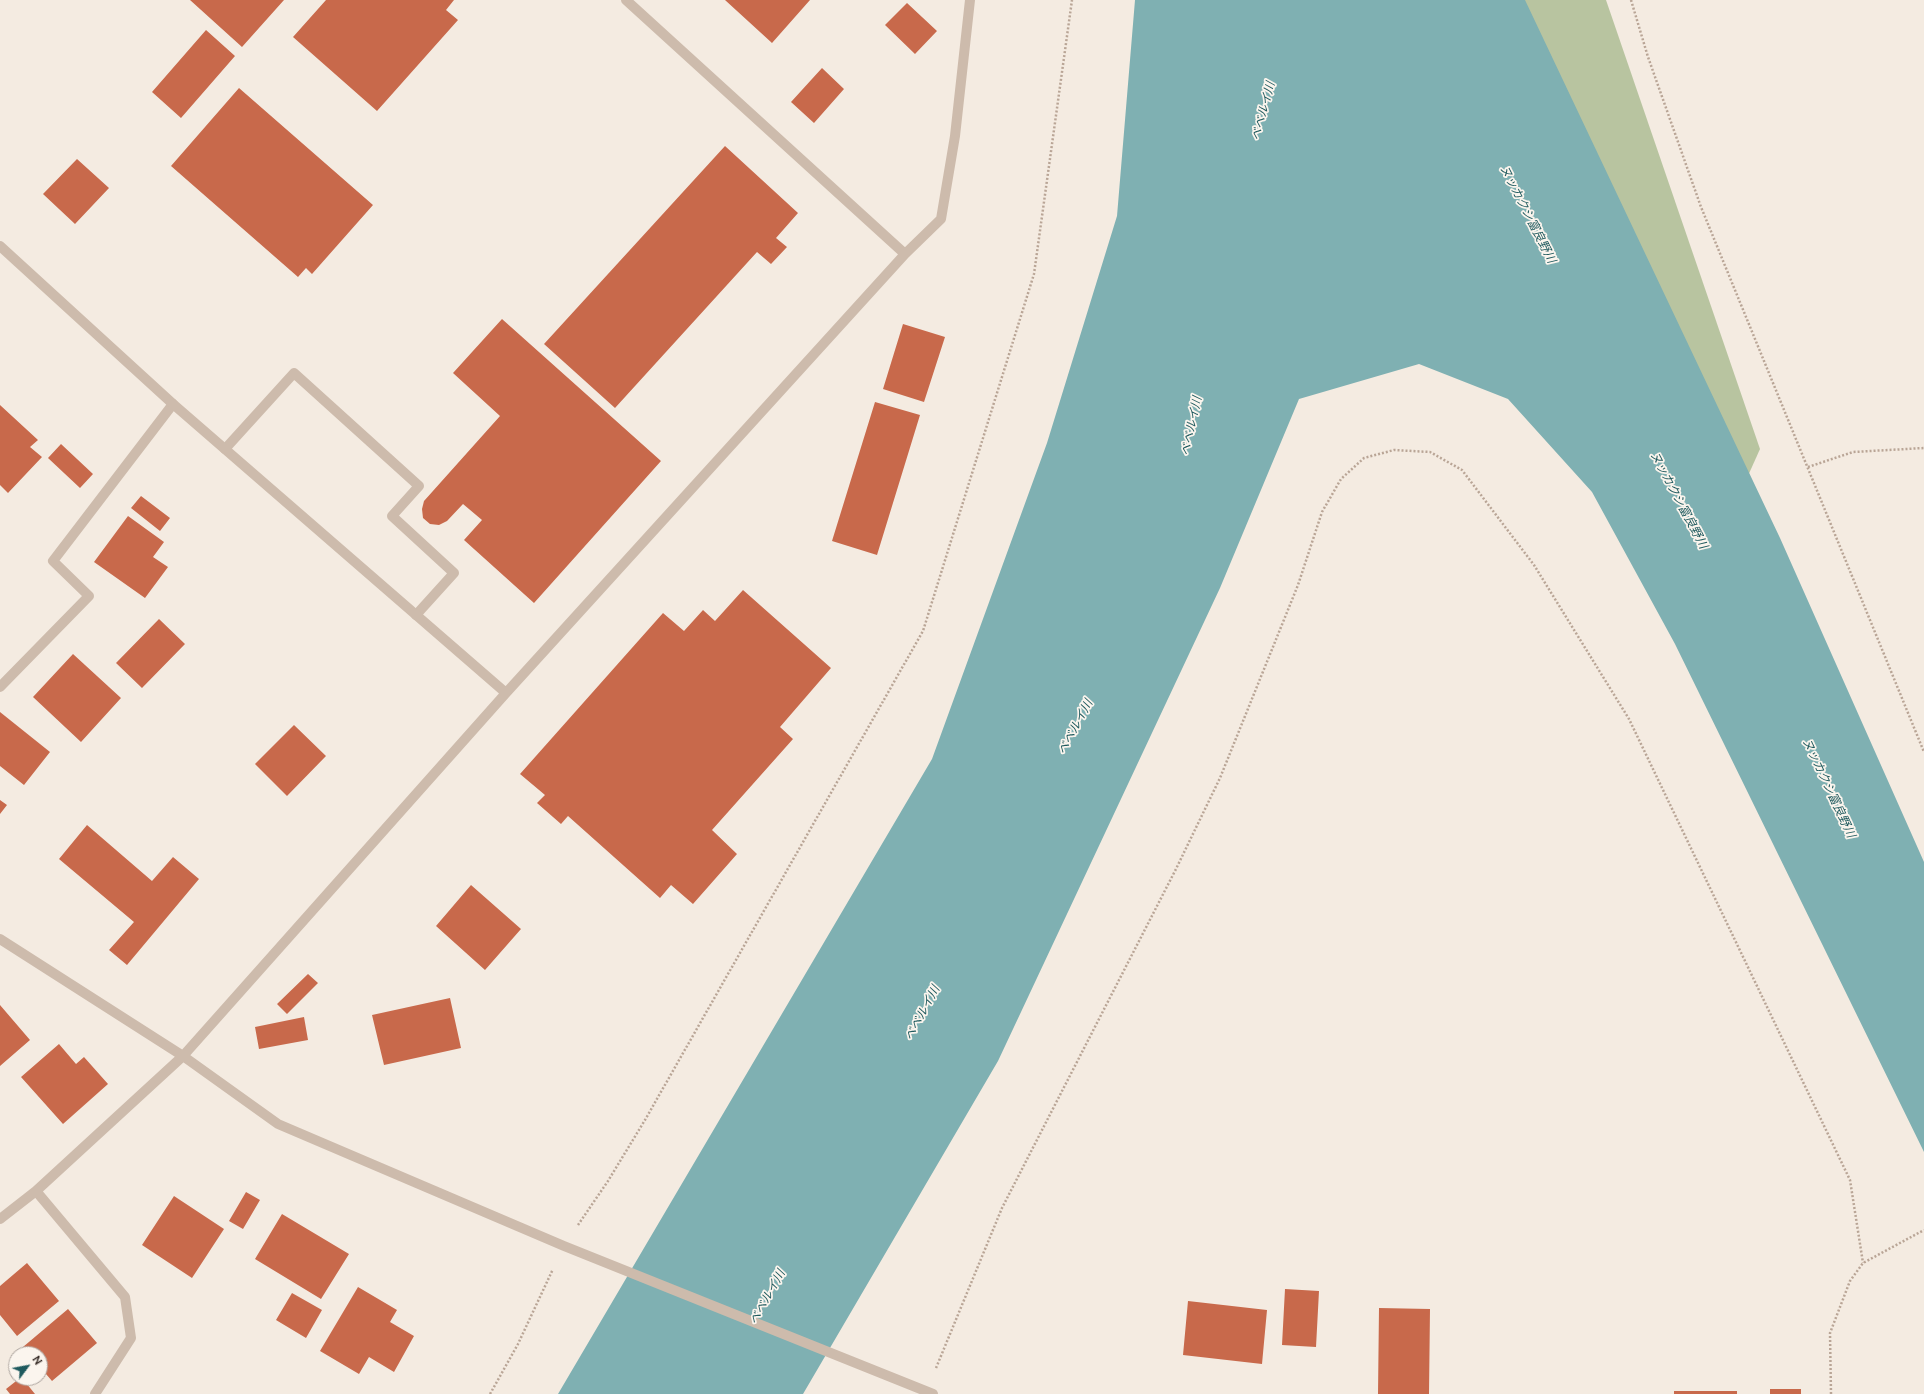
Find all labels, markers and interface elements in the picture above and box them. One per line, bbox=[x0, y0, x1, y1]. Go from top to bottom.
water label: ベベルイ川 bbox=[1248, 80, 1278, 142]
water label: ヌッカクシ富良野川 bbox=[1497, 163, 1559, 265]
water label: ベベルイ川 bbox=[1178, 395, 1204, 457]
water label: ヌッカクシ富良野川 bbox=[1647, 449, 1711, 551]
water label: ベベルイ川 bbox=[1055, 697, 1095, 757]
water label: ヌッカクシ富良野川 bbox=[1800, 736, 1858, 840]
water label: ベベルイ川 bbox=[902, 983, 942, 1043]
water label: ベベルイ川 bbox=[746, 1267, 788, 1327]
north arrow bbox=[8, 1346, 48, 1386]
text: N bbox=[30, 1354, 45, 1367]

